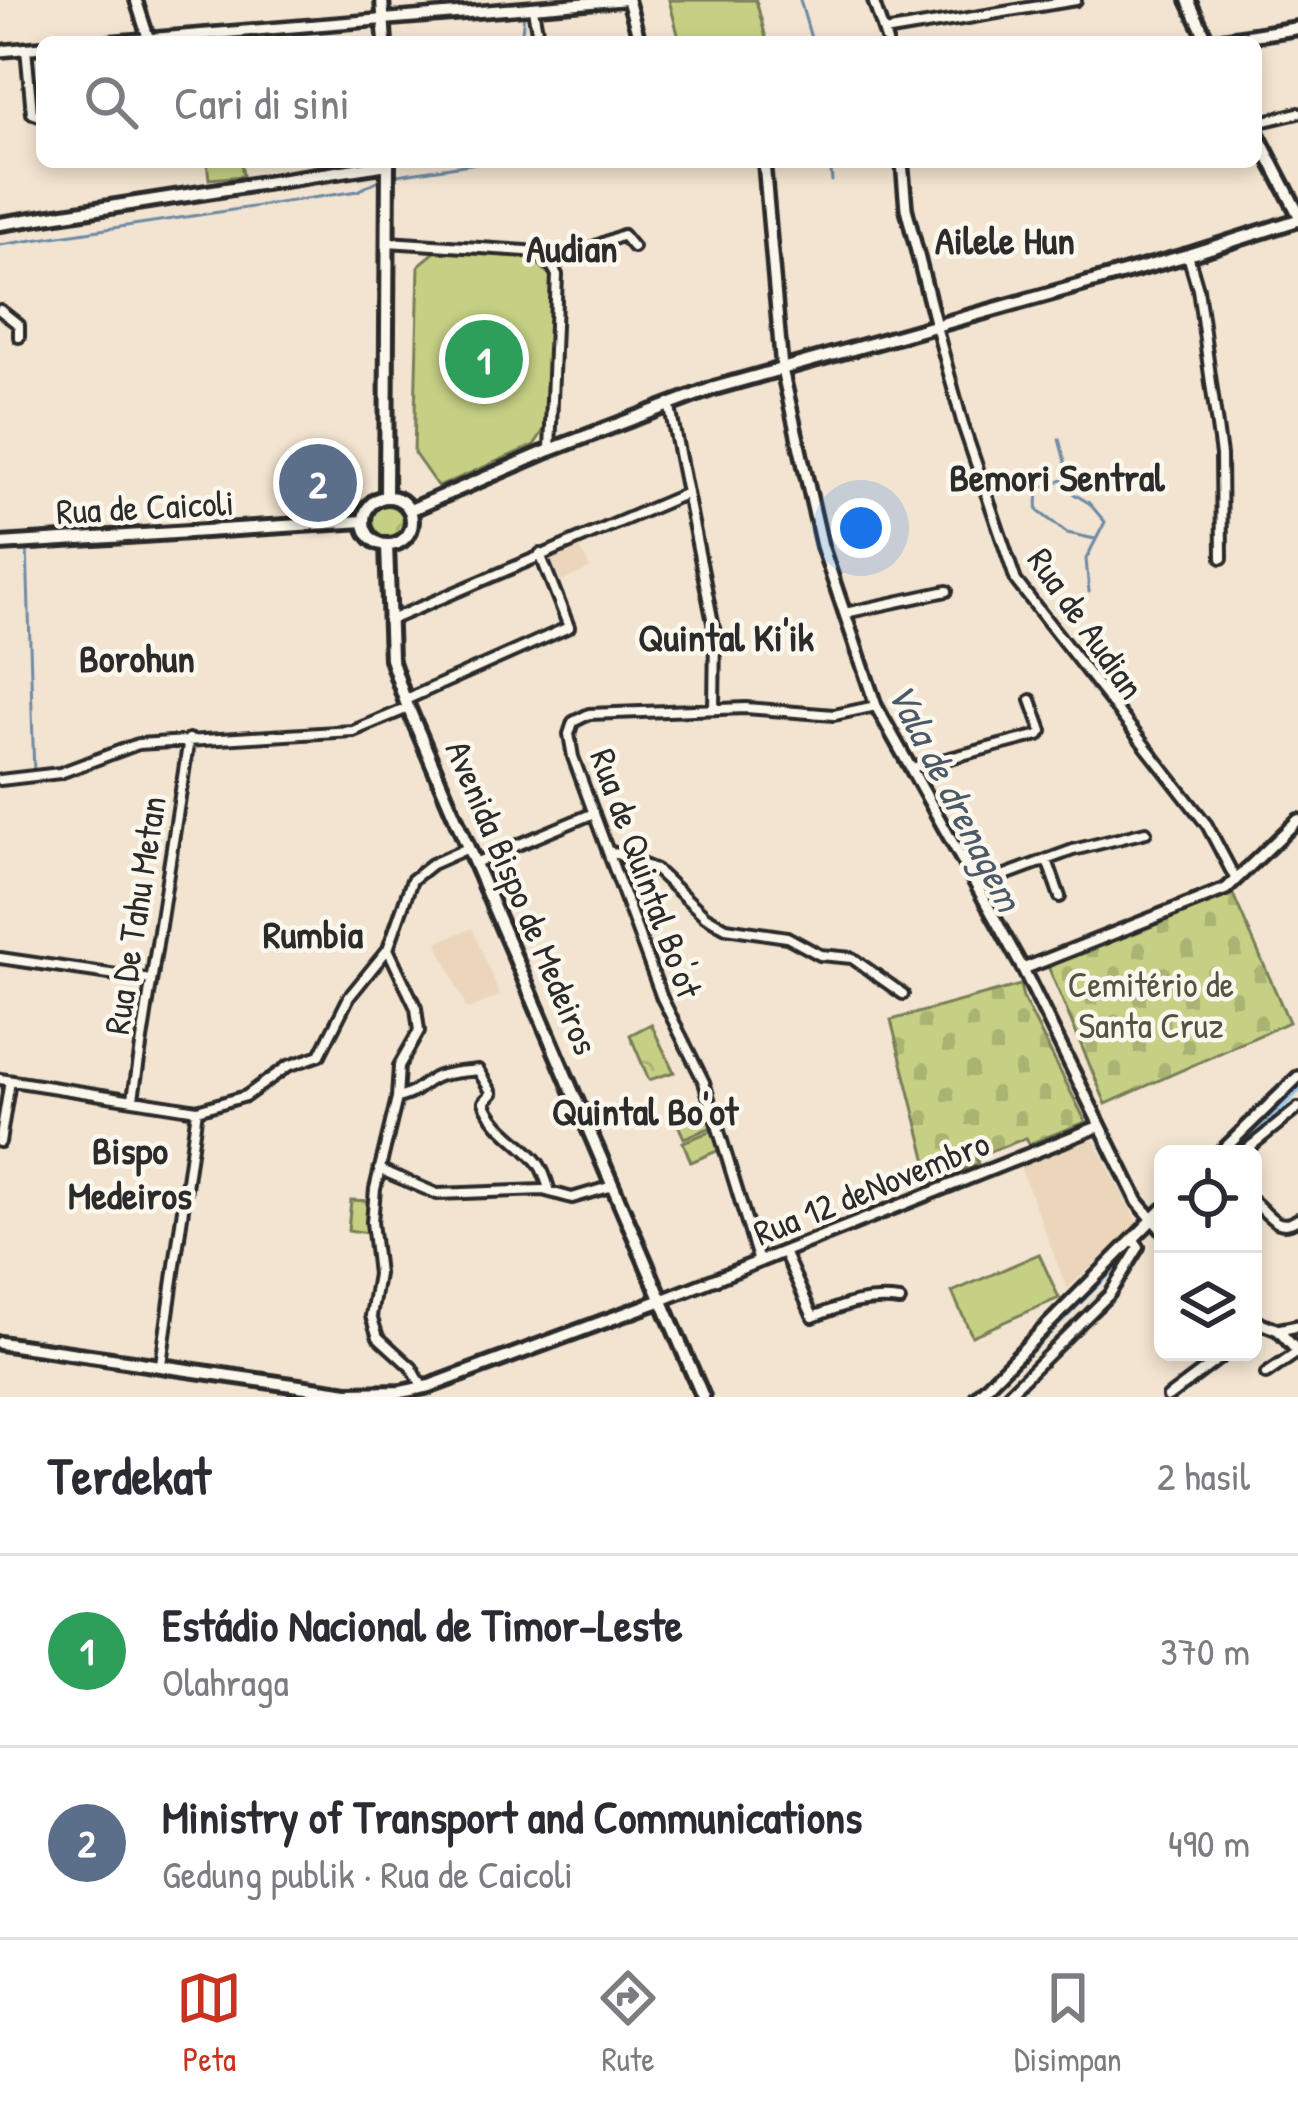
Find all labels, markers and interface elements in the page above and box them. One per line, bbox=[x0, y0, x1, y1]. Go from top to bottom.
search box bbox=[36, 36, 1262, 168]
icon: search bbox=[78, 69, 144, 135]
text: Cari di sini bbox=[174, 72, 350, 133]
district label: Ailele Hun bbox=[935, 213, 1075, 266]
district label: Audian bbox=[526, 221, 618, 274]
pin: 1 bbox=[445, 314, 523, 404]
pin: 2 bbox=[279, 438, 357, 528]
district label: Bemori Sentral bbox=[949, 450, 1165, 503]
street label: Rua de Caicoli bbox=[55, 477, 235, 535]
your location bbox=[831, 498, 891, 558]
street label: Rua de Audian bbox=[1017, 538, 1157, 708]
district label: Quintal Ki'ik bbox=[638, 610, 815, 663]
district label: Borohun bbox=[79, 631, 195, 684]
water label: Vala de drenagem bbox=[875, 673, 1037, 921]
street label: Avenida Bispo de Medeiros bbox=[435, 733, 611, 1061]
street label: Rua de Quintal Bo'ot bbox=[579, 742, 715, 1005]
street label: Rua De Tahu Metan bbox=[91, 793, 177, 1037]
district label: Rumbia bbox=[263, 907, 364, 960]
park label: Cemitério de Santa Cruz bbox=[1068, 959, 1234, 1049]
district label: Quintal Bo'ot bbox=[552, 1084, 740, 1137]
street label: Rua 12 deNovembro bbox=[746, 1117, 996, 1257]
district label: Bispo Medeiros bbox=[68, 1123, 192, 1221]
map controls bbox=[1154, 1145, 1262, 1361]
button: locate bbox=[1154, 1145, 1262, 1253]
button: layers bbox=[1154, 1253, 1262, 1361]
text: Terdekat bbox=[48, 1441, 211, 1510]
text: 2 hasil bbox=[1157, 1449, 1250, 1502]
text: Estádio Nacional de Timor-Leste bbox=[162, 1594, 683, 1655]
text: 1 bbox=[80, 1624, 94, 1677]
text: 370 m bbox=[1160, 1624, 1250, 1677]
text: Olahraga bbox=[162, 1655, 289, 1708]
text: Ministry of Transport and Communications bbox=[162, 1786, 862, 1847]
text: 2 bbox=[78, 1816, 96, 1869]
text: 490 m bbox=[1168, 1816, 1250, 1869]
text: Gedung publik · Rua de Caicoli bbox=[162, 1847, 573, 1900]
tab: Peta bbox=[176, 1965, 242, 2081]
tab: Rute bbox=[595, 1965, 661, 2081]
tab: Disimpan bbox=[1014, 1965, 1122, 2081]

